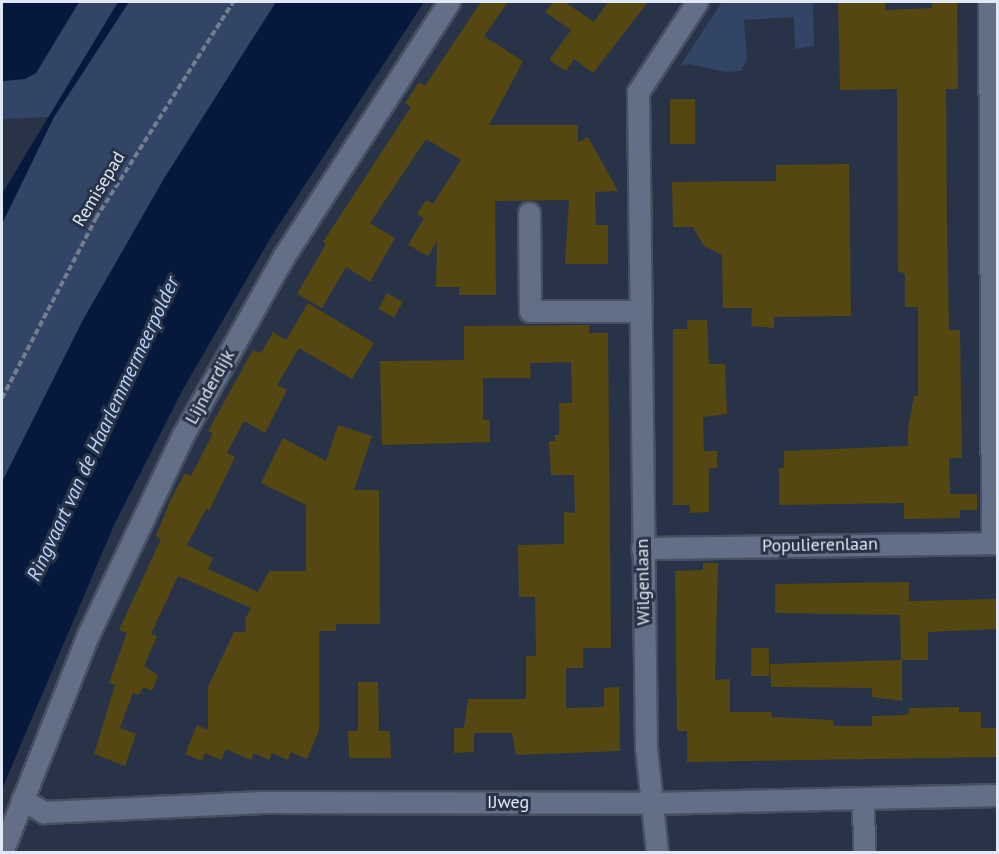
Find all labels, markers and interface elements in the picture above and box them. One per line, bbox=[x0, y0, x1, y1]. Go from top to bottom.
street label: Remisepad bbox=[68, 148, 130, 230]
water label: Ringvaart van de Haarlemmermeerpolder bbox=[22, 273, 184, 585]
street label: Lijnderdijk bbox=[181, 346, 239, 428]
street label: Populierenlaan bbox=[762, 533, 878, 557]
street label: Wilgenlaan bbox=[631, 539, 655, 625]
street label: IJweg bbox=[487, 791, 529, 813]

